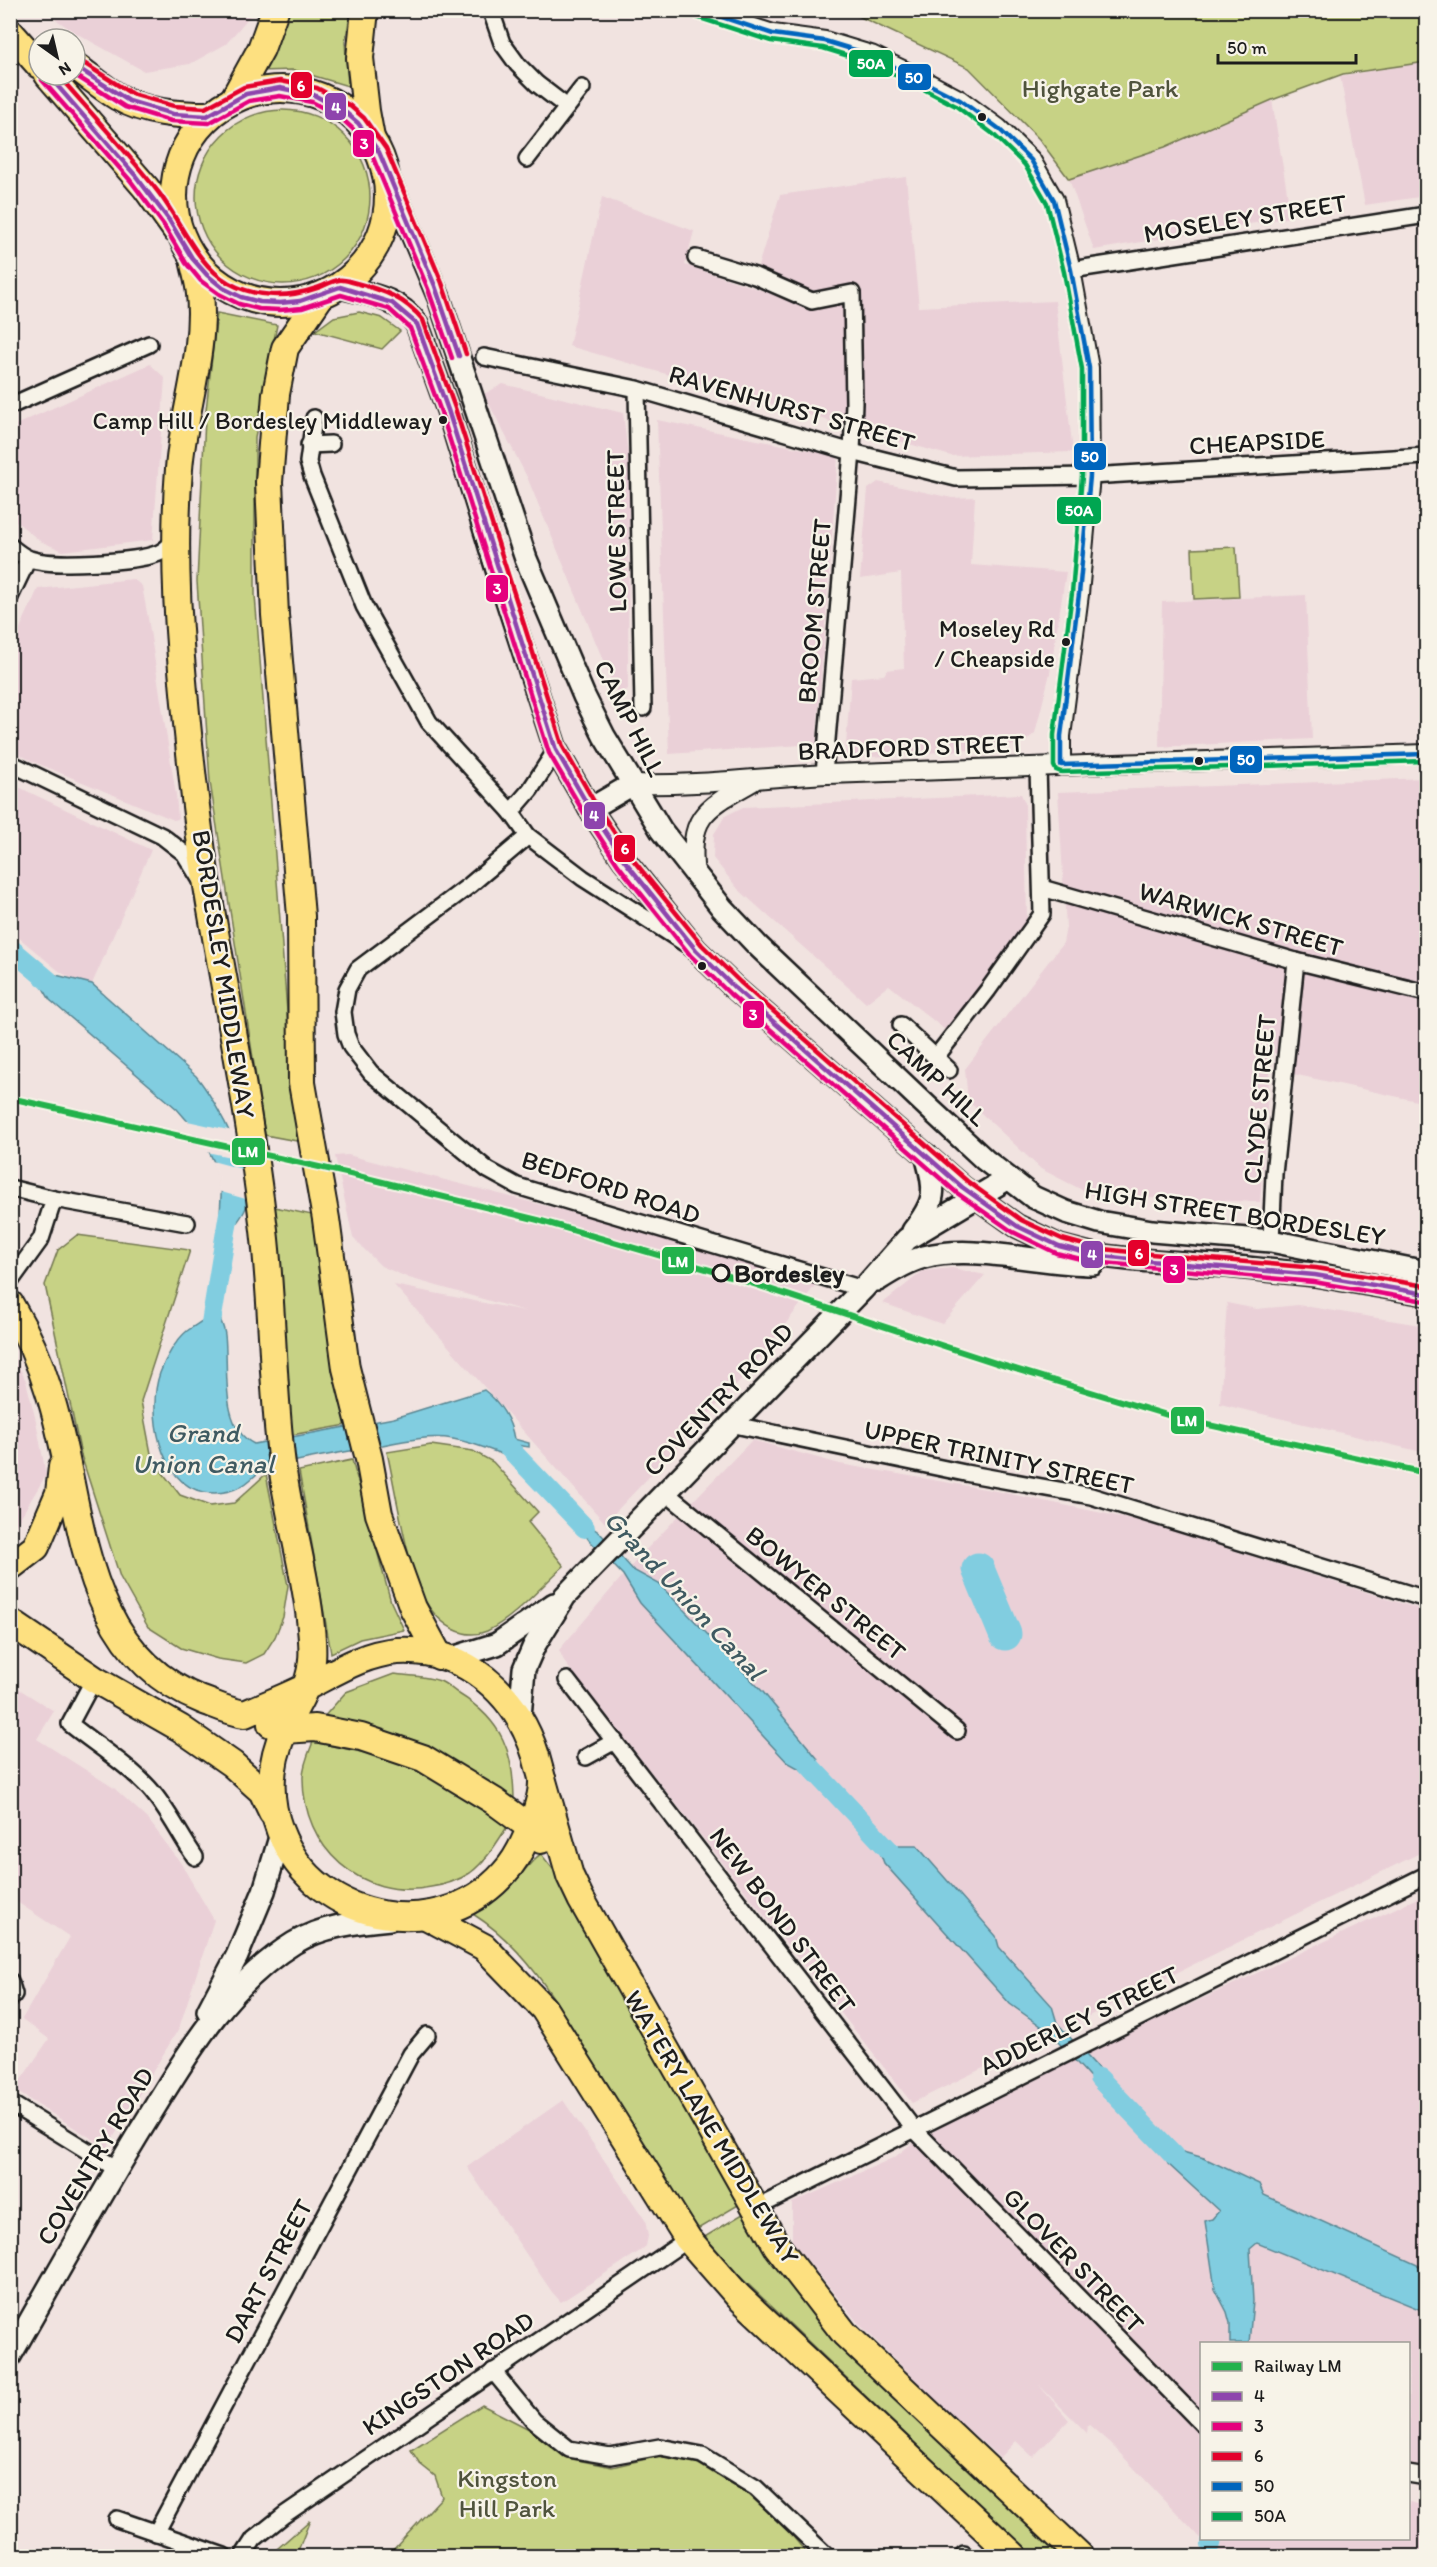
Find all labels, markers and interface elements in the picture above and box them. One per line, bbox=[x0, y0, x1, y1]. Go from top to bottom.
north arrow bbox=[27, 27, 87, 87]
scale bar bbox=[1218, 27, 1356, 65]
text: 50 m bbox=[1227, 37, 1267, 59]
line badge: 50A bbox=[848, 49, 894, 78]
text: 50A bbox=[857, 54, 886, 73]
text: N bbox=[55, 58, 75, 80]
line badge: 50 bbox=[897, 63, 932, 91]
text: 50 bbox=[905, 68, 923, 87]
line badge: 6 bbox=[290, 71, 313, 99]
park label: Highgate Park bbox=[1022, 72, 1179, 104]
text: 6 bbox=[297, 76, 306, 95]
line badge: 4 bbox=[324, 92, 347, 121]
text: 4 bbox=[331, 98, 341, 117]
unlabelled marker bbox=[976, 111, 988, 123]
line badge: 3 bbox=[352, 129, 375, 158]
text: 3 bbox=[360, 134, 369, 153]
street label: MOSELEY STREET bbox=[1141, 186, 1349, 250]
street label: RAVENHURST STREET bbox=[665, 358, 919, 459]
place label: Camp Hill / Bordesley Middleway bbox=[92, 406, 432, 435]
marker: Camp Hill / Bordesley Middleway bbox=[437, 414, 449, 426]
street label: CHEAPSIDE bbox=[1188, 422, 1326, 462]
line badge: 50 bbox=[1073, 442, 1107, 471]
text: 50 bbox=[1081, 447, 1099, 466]
street label: LOWE STREET bbox=[599, 449, 633, 613]
line badge: 50A bbox=[1056, 496, 1102, 525]
text: 50A bbox=[1065, 501, 1094, 520]
street label: BROOM STREET bbox=[790, 517, 838, 705]
line badge: 3 bbox=[485, 574, 509, 603]
text: 3 bbox=[493, 579, 502, 598]
place label: Moseley Rd / Cheapside bbox=[935, 614, 1055, 673]
marker: Moseley Rd / Cheapside bbox=[1060, 636, 1072, 648]
street label: CAMP HILL bbox=[587, 654, 673, 782]
street label: BRADFORD STREET bbox=[797, 727, 1025, 767]
line badge: 50 bbox=[1229, 745, 1263, 774]
text: 50 bbox=[1237, 750, 1255, 769]
unlabelled marker bbox=[1193, 755, 1205, 767]
line badge: 4 bbox=[583, 801, 606, 830]
text: 4 bbox=[589, 806, 599, 825]
street label: BORDESLEY MIDDLEWAY bbox=[185, 828, 263, 1121]
line badge: 6 bbox=[613, 834, 636, 863]
text: 6 bbox=[621, 839, 630, 858]
street label: WARWICK STREET bbox=[1135, 874, 1347, 964]
unlabelled marker bbox=[696, 960, 708, 972]
line badge: 3 bbox=[742, 1000, 765, 1029]
text: 3 bbox=[749, 1005, 758, 1024]
street label: CLYDE STREET bbox=[1236, 1012, 1282, 1185]
street label: CAMP HILL bbox=[880, 1023, 994, 1133]
line badge: LM bbox=[231, 1137, 266, 1166]
text: LM bbox=[238, 1142, 259, 1161]
street label: BEDFORD ROAD bbox=[517, 1143, 705, 1231]
street label: HIGH STREET BORDESLEY bbox=[1082, 1173, 1388, 1253]
line badge: 6 bbox=[1127, 1239, 1150, 1267]
line badge: 4 bbox=[1080, 1240, 1104, 1269]
text: 6 bbox=[1135, 1244, 1144, 1263]
text: 4 bbox=[1087, 1245, 1097, 1264]
line badge: LM bbox=[661, 1246, 695, 1275]
text: LM bbox=[668, 1252, 689, 1271]
line badge: 3 bbox=[1162, 1255, 1186, 1284]
place label: Bordesley bbox=[734, 1257, 845, 1289]
text: 3 bbox=[1170, 1260, 1179, 1279]
marker: Bordesley bbox=[712, 1264, 730, 1282]
street label: COVENTRY ROAD bbox=[636, 1315, 800, 1483]
line badge: LM bbox=[1170, 1406, 1205, 1435]
text: LM bbox=[1177, 1411, 1198, 1430]
street label: UPPER TRINITY STREET bbox=[861, 1413, 1137, 1501]
water label: Grand Union Canal bbox=[132, 1416, 277, 1480]
water label: Grand Union Canal bbox=[598, 1503, 774, 1689]
street label: BOWYER STREET bbox=[739, 1519, 913, 1668]
street label: NEW BOND STREET bbox=[703, 1821, 864, 2020]
street label: ADDERLEY STREET bbox=[974, 1958, 1184, 2082]
street label: WATERY LANE MIDDLEWAY bbox=[617, 1984, 807, 2270]
street label: COVENTRY ROAD bbox=[29, 2061, 161, 2251]
street label: GLOVER STREET bbox=[997, 2181, 1152, 2340]
street label: DART STREET bbox=[217, 2193, 320, 2349]
street label: KINGSTON ROAD bbox=[356, 2304, 540, 2442]
legend bbox=[1200, 2342, 1410, 2540]
text: Railway LM bbox=[1254, 2355, 1342, 2377]
text: 4 bbox=[1254, 2385, 1265, 2407]
text: 3 bbox=[1254, 2415, 1264, 2437]
text: 6 bbox=[1254, 2445, 1264, 2467]
park label: Kingston Hill Park bbox=[457, 2462, 557, 2524]
text: 50 bbox=[1254, 2475, 1275, 2497]
text: 50A bbox=[1254, 2505, 1287, 2527]

